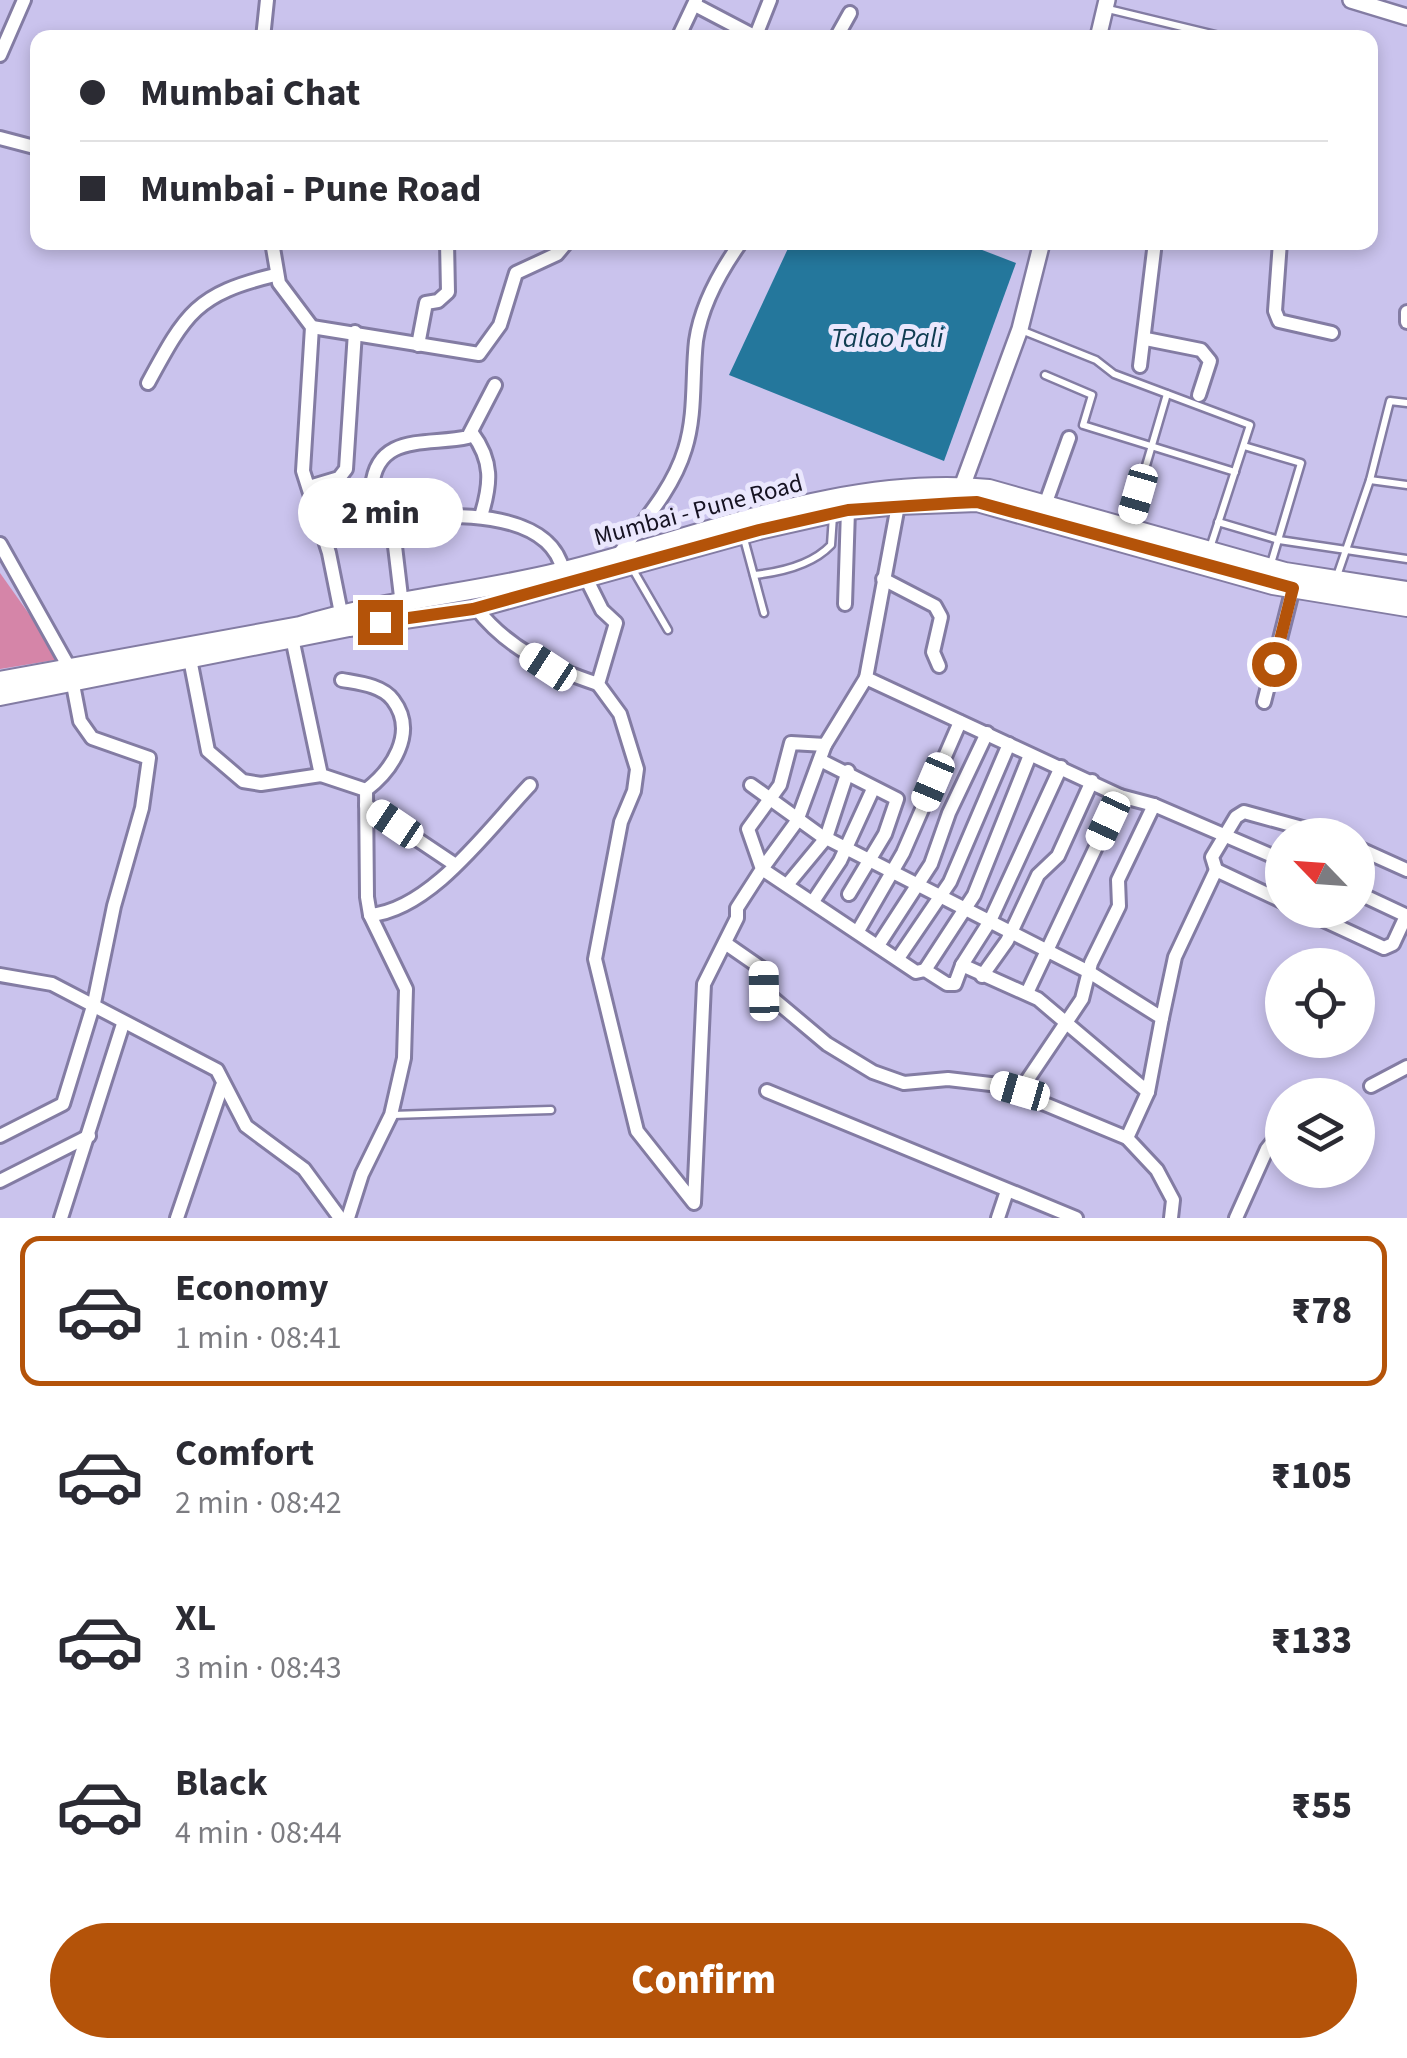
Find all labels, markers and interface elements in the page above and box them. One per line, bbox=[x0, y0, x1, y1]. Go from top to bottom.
text: Mumbai Chat bbox=[140, 66, 360, 120]
text: Mumbai - Pune Road bbox=[140, 162, 481, 216]
water label: Talao Pali bbox=[831, 318, 944, 358]
car bbox=[1115, 461, 1161, 527]
street label: Mumbai - Pune Road bbox=[590, 465, 807, 555]
callout: 2 min bbox=[298, 477, 462, 547]
text: 2 min bbox=[341, 490, 420, 536]
route end bbox=[358, 600, 403, 645]
car bbox=[515, 638, 581, 696]
route start bbox=[1252, 642, 1297, 687]
car bbox=[907, 749, 959, 815]
car bbox=[1082, 787, 1134, 855]
car bbox=[362, 795, 428, 853]
north arrow bbox=[1265, 818, 1375, 928]
map controls bbox=[1265, 818, 1375, 1188]
button: locate bbox=[1265, 948, 1375, 1058]
car bbox=[748, 961, 780, 1021]
car bbox=[987, 1068, 1053, 1114]
button: layers bbox=[1265, 1078, 1375, 1188]
text: Economy bbox=[175, 1261, 328, 1315]
icon: car bbox=[55, 1266, 145, 1356]
text: ₹78 bbox=[1291, 1284, 1352, 1338]
text: 1 min · 08:41 bbox=[175, 1315, 342, 1361]
text: Comfort bbox=[175, 1426, 314, 1480]
icon: car bbox=[55, 1431, 145, 1521]
text: ₹105 bbox=[1271, 1449, 1352, 1503]
text: 2 min · 08:42 bbox=[175, 1480, 342, 1526]
text: XL bbox=[175, 1591, 216, 1645]
icon: car bbox=[55, 1596, 145, 1686]
text: ₹133 bbox=[1271, 1614, 1352, 1668]
text: 3 min · 08:43 bbox=[175, 1645, 342, 1691]
text: Black bbox=[175, 1756, 268, 1810]
icon: car bbox=[55, 1761, 145, 1851]
text: ₹55 bbox=[1291, 1779, 1352, 1833]
text: 4 min · 08:44 bbox=[175, 1810, 342, 1856]
button: Confirm bbox=[50, 1923, 1357, 2038]

